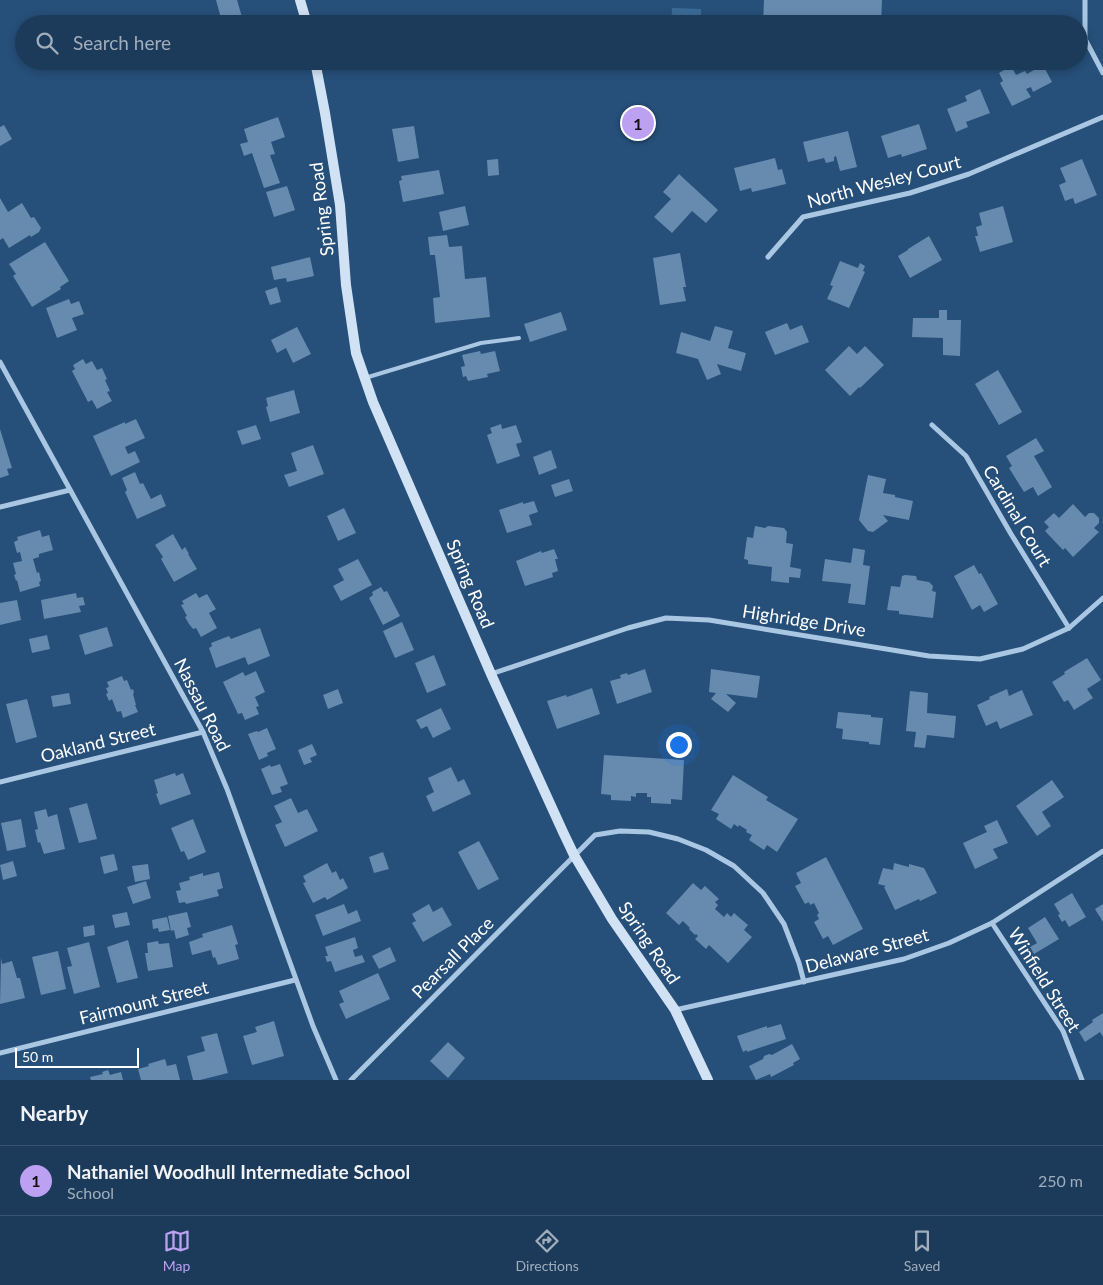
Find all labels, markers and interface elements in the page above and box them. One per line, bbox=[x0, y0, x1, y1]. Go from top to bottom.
search box bbox=[15, 15, 1088, 70]
icon: search bbox=[33, 29, 61, 57]
text: Search here bbox=[73, 31, 171, 54]
pin: 1 bbox=[622, 104, 654, 142]
street label: North Wesley Court bbox=[805, 150, 963, 212]
street label: Spring Road bbox=[304, 161, 338, 257]
street label: Cardinal Court bbox=[979, 461, 1057, 571]
street label: Spring Road bbox=[442, 536, 500, 631]
street label: Highridge Drive bbox=[741, 599, 867, 641]
street label: Nassau Road bbox=[170, 654, 236, 755]
street label: Oakland Street bbox=[38, 717, 158, 767]
your location bbox=[666, 732, 692, 758]
street label: Spring Road bbox=[614, 897, 685, 988]
street label: Pearsall Place bbox=[407, 912, 498, 1003]
street label: Delaware Street bbox=[803, 923, 931, 977]
street label: Winfield Street bbox=[1004, 923, 1086, 1036]
street label: Fairmount Street bbox=[77, 975, 211, 1029]
scale bar bbox=[15, 1045, 139, 1068]
text: 50 m bbox=[22, 1048, 53, 1065]
text: Nearby bbox=[20, 1100, 88, 1125]
text: Nathaniel Woodhull Intermediate School bbox=[67, 1160, 410, 1183]
text: 1 bbox=[31, 1171, 41, 1190]
text: 250 m bbox=[1038, 1171, 1083, 1190]
text: School bbox=[67, 1183, 114, 1202]
tab: Map bbox=[163, 1227, 191, 1274]
tab: Directions bbox=[516, 1227, 579, 1274]
tab: Saved bbox=[904, 1227, 940, 1274]

